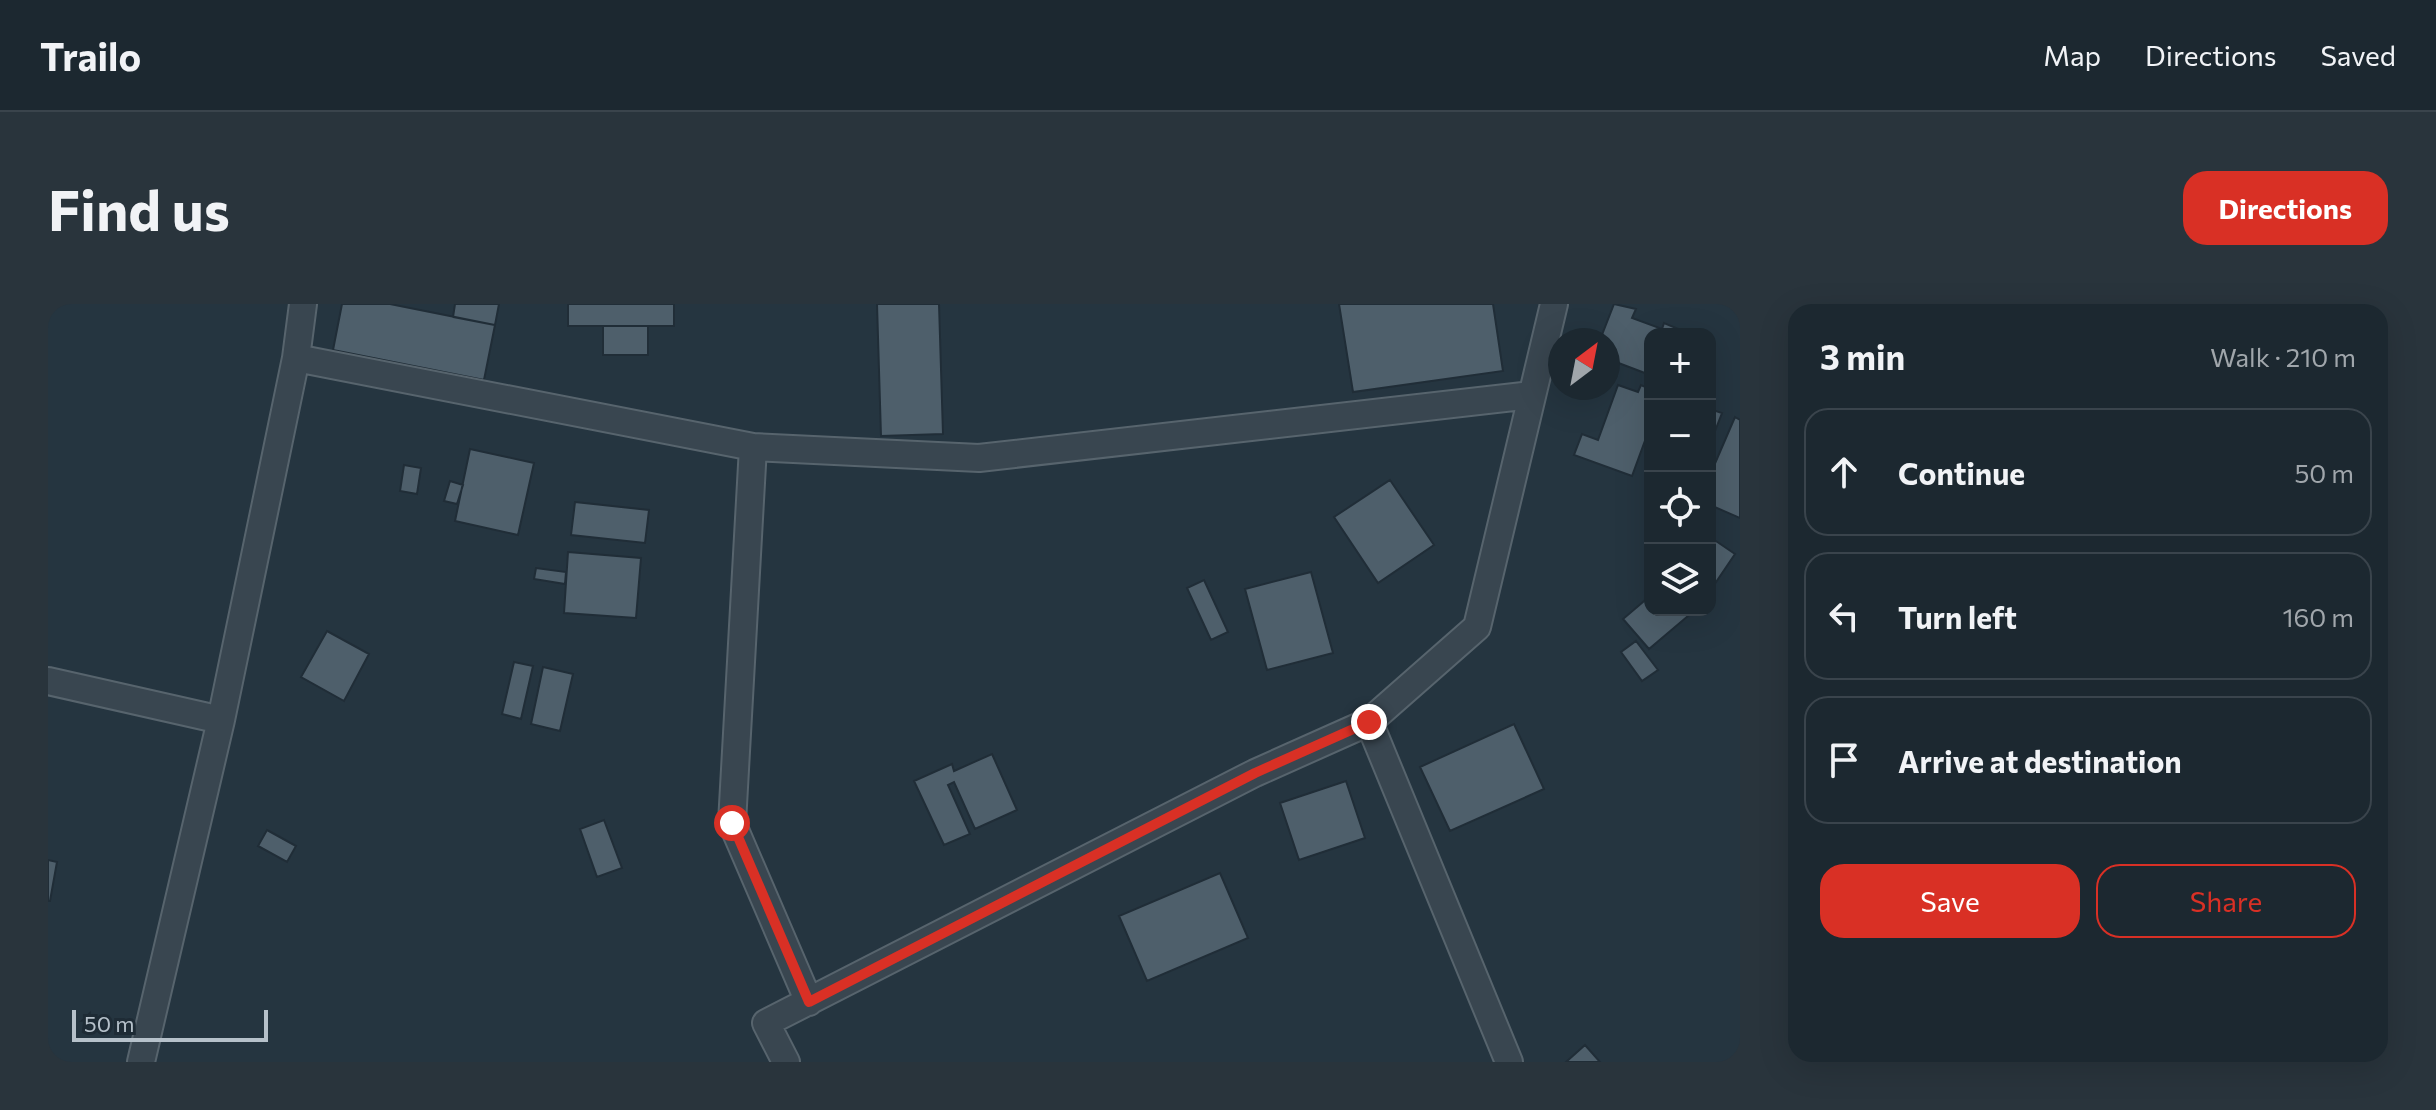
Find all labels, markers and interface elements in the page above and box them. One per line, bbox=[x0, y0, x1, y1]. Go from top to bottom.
text: Trailo bbox=[40, 32, 141, 79]
text: Map bbox=[2043, 38, 2101, 72]
text: Directions bbox=[2145, 38, 2276, 72]
text: Saved bbox=[2320, 38, 2396, 72]
button: Directions bbox=[2183, 171, 2388, 245]
text: Find us bbox=[48, 174, 230, 243]
north arrow bbox=[1548, 328, 1620, 400]
map controls bbox=[1644, 328, 1716, 616]
button: + bbox=[1644, 328, 1716, 400]
text: 3 min bbox=[1820, 335, 1905, 377]
text: Walk · 210 m bbox=[2210, 341, 2356, 372]
button: − bbox=[1644, 400, 1716, 472]
icon: ahead bbox=[1822, 450, 1866, 494]
text: Continue bbox=[1898, 454, 2025, 491]
text: 50 m bbox=[2294, 457, 2354, 488]
button: locate bbox=[1644, 472, 1716, 544]
button: layers bbox=[1644, 544, 1716, 616]
icon: left bbox=[1822, 594, 1866, 638]
text: Turn left bbox=[1898, 598, 2017, 635]
text: 160 m bbox=[2282, 601, 2354, 632]
route end bbox=[1351, 704, 1387, 740]
icon: arrive bbox=[1822, 738, 1866, 782]
text: Arrive at destination bbox=[1898, 742, 2182, 779]
route start bbox=[714, 805, 750, 841]
button: Save bbox=[1820, 864, 2080, 938]
button: Share bbox=[2096, 864, 2356, 938]
scale bar bbox=[72, 1006, 268, 1042]
text: 50 m bbox=[84, 1010, 134, 1037]

